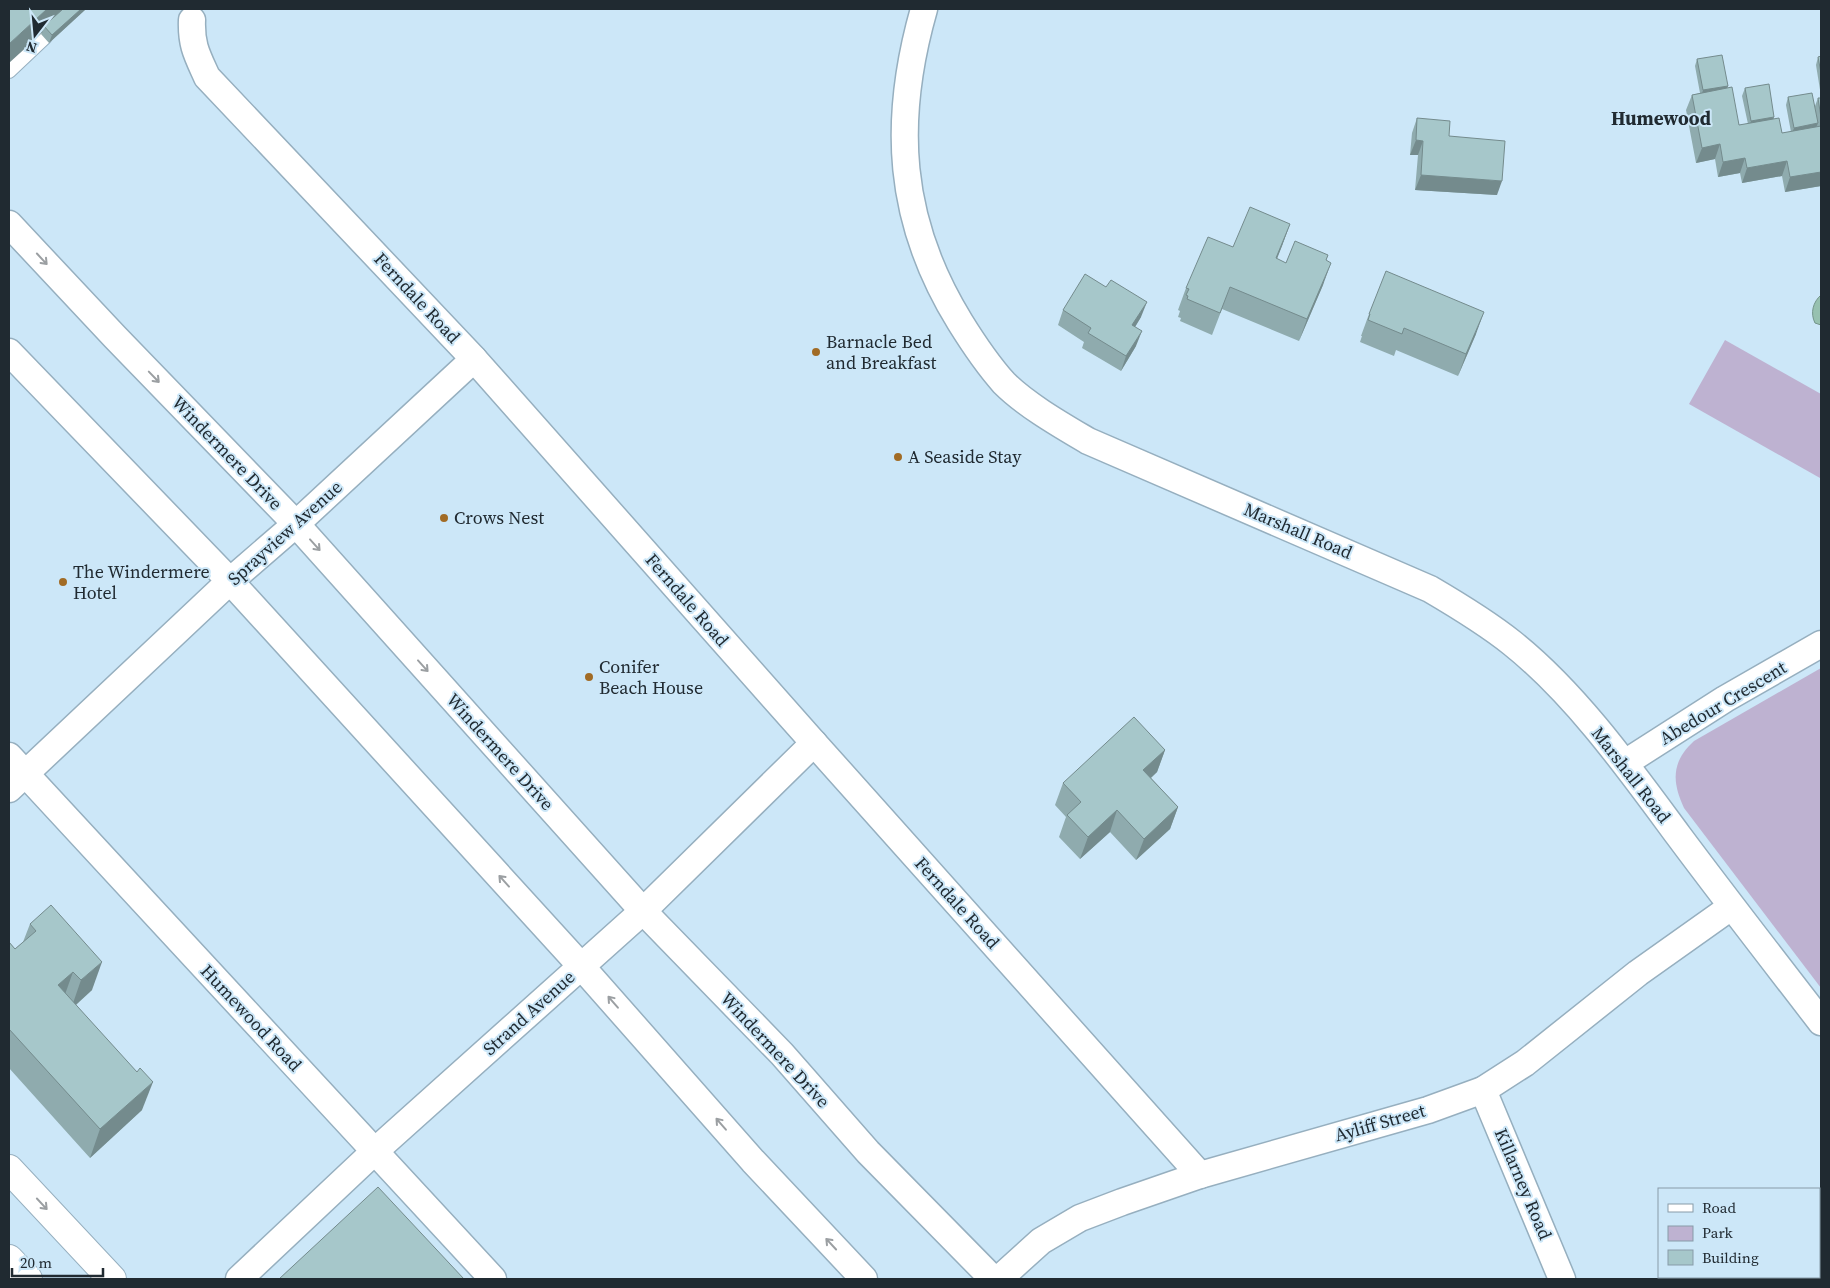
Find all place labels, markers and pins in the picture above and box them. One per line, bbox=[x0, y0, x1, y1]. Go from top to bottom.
place label: Barnacle Bed and Breakfast bbox=[826, 329, 936, 375]
marker: Barnacle Bed and Breakfast bbox=[810, 346, 822, 358]
place label: A Seaside Stay bbox=[908, 444, 1022, 469]
marker: A Seaside Stay bbox=[892, 451, 904, 463]
place label: Crows Nest bbox=[454, 505, 544, 530]
marker: Crows Nest bbox=[438, 512, 450, 524]
place label: The Windermere Hotel bbox=[73, 559, 210, 605]
marker: The Windermere Hotel bbox=[57, 576, 69, 588]
place label: Conifer Beach House bbox=[599, 654, 703, 700]
marker: Conifer Beach House bbox=[583, 671, 595, 683]

